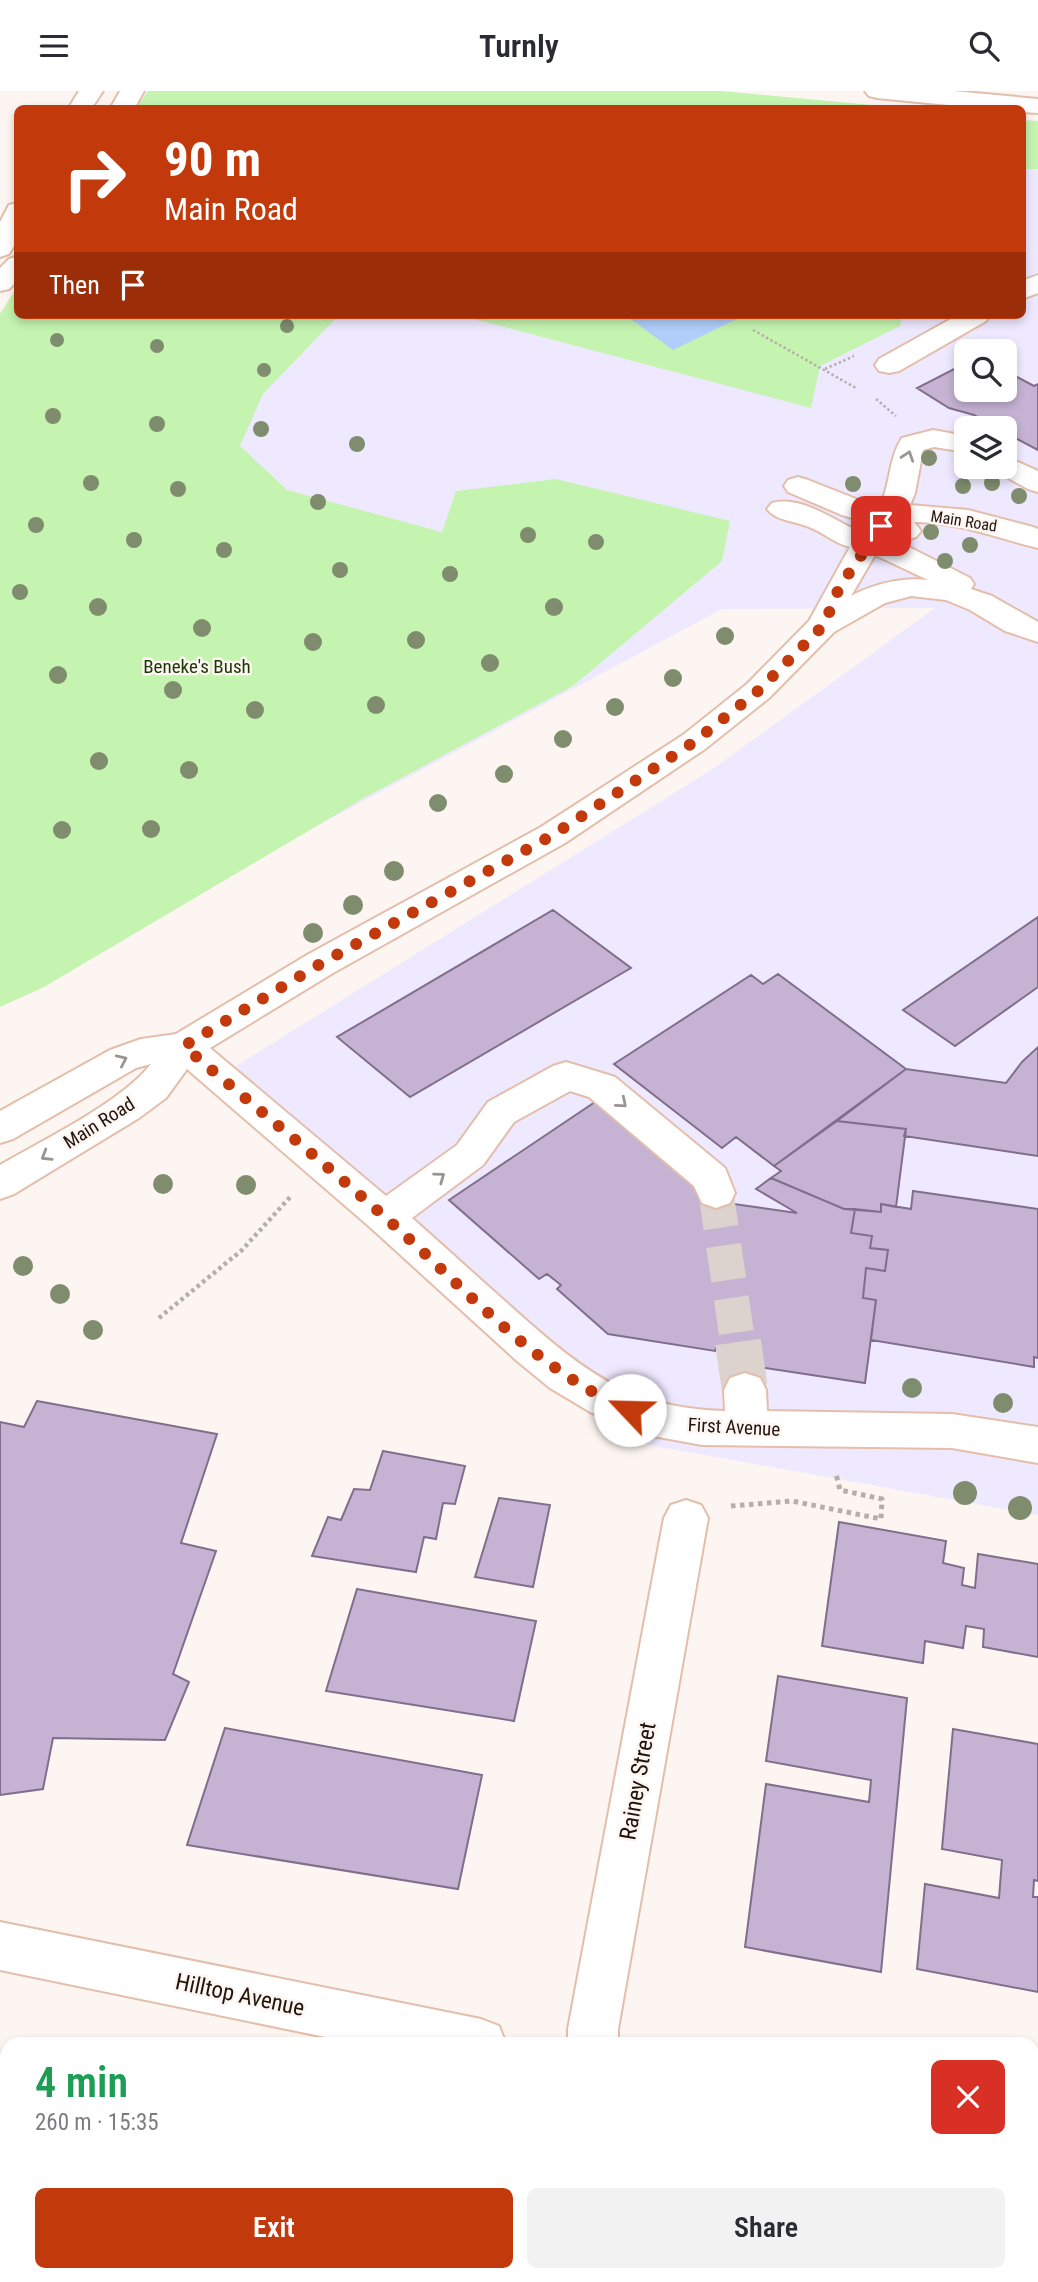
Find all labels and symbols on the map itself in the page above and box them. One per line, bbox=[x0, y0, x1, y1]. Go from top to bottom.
one-way arrow bbox=[900, 450, 915, 462]
pin bbox=[851, 496, 911, 556]
street label: Main Road bbox=[929, 506, 999, 536]
park label: Beneke's Bush bbox=[143, 655, 251, 678]
one-way arrow bbox=[115, 1054, 127, 1068]
street label: Main Road bbox=[59, 1092, 139, 1154]
one-way arrow bbox=[613, 1095, 626, 1107]
one-way arrow bbox=[41, 1147, 54, 1160]
one-way arrow bbox=[433, 1173, 445, 1185]
position arrow bbox=[593, 1373, 667, 1447]
street label: First Avenue bbox=[687, 1413, 781, 1441]
street label: Rainey Street bbox=[614, 1720, 662, 1842]
street label: Hilltop Avenue bbox=[173, 1968, 307, 2022]

